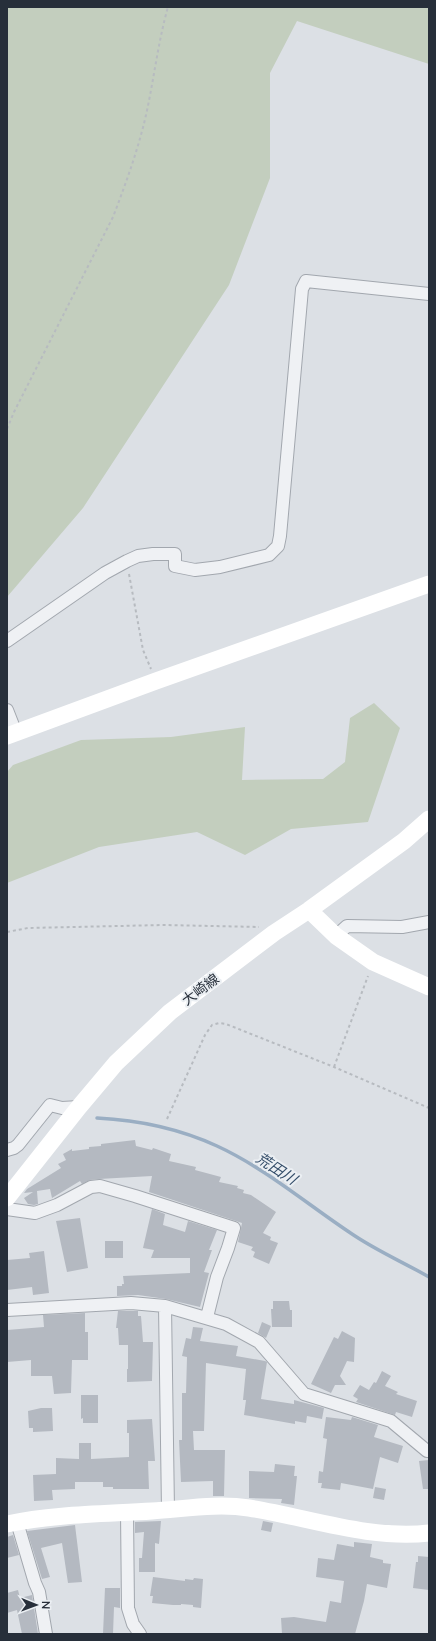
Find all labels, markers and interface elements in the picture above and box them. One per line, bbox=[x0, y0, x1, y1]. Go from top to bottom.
street label: 大崎線 bbox=[178, 970, 222, 1008]
water label: 荒田川 bbox=[253, 1148, 302, 1189]
north arrow bbox=[16, 1585, 56, 1625]
text: N bbox=[40, 1601, 53, 1610]

